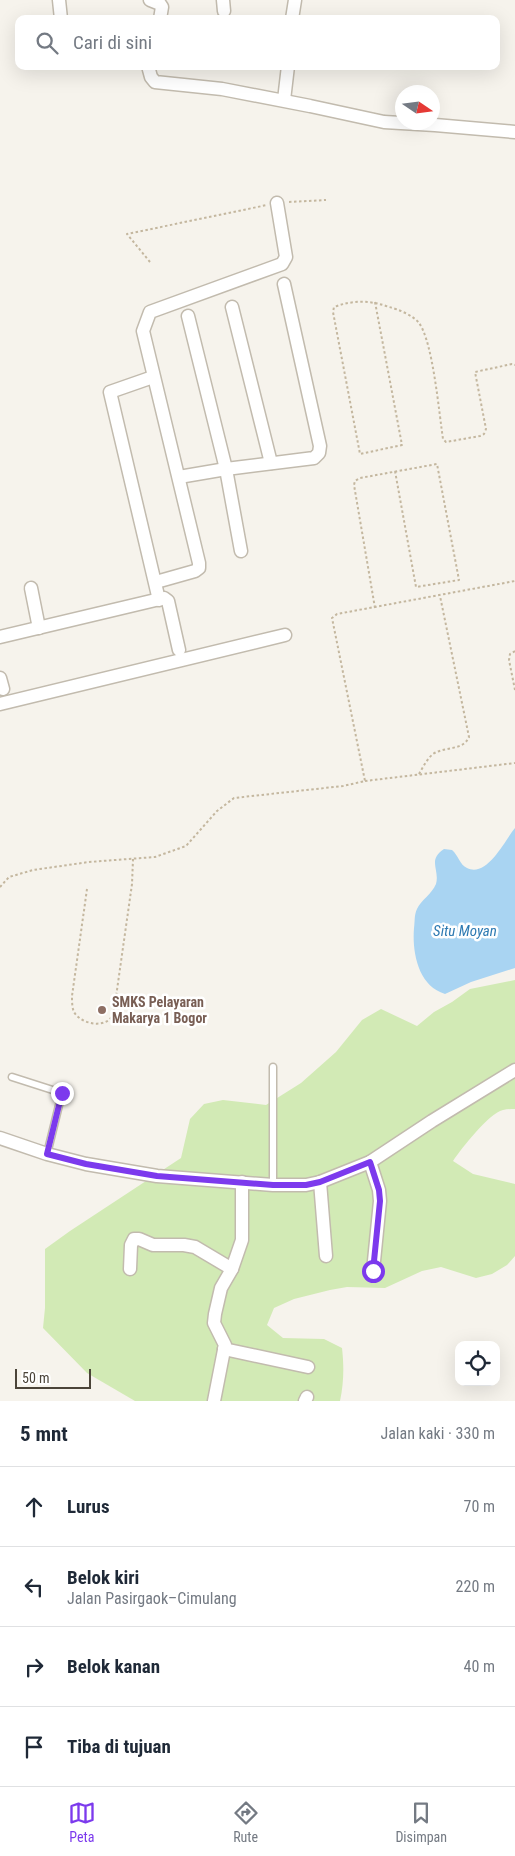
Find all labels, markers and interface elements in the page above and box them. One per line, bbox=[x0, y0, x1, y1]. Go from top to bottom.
search box bbox=[15, 15, 500, 70]
icon: search bbox=[33, 29, 61, 57]
text: Cari di sini bbox=[73, 31, 152, 54]
north arrow bbox=[395, 85, 440, 130]
water label: Situ Moyan bbox=[433, 922, 497, 940]
place label: SMKS Pelayaran Makarya 1 Bogor bbox=[112, 994, 207, 1026]
marker: SMKS Pelayaran Makarya 1 Bogor bbox=[96, 1004, 108, 1016]
route end bbox=[51, 1082, 74, 1105]
route start bbox=[362, 1260, 385, 1283]
map controls bbox=[455, 1341, 500, 1386]
button: locate bbox=[455, 1341, 500, 1386]
scale bar bbox=[15, 1366, 91, 1389]
text: 50 m bbox=[22, 1370, 50, 1386]
text: 5 mnt bbox=[20, 1422, 68, 1446]
text: Jalan kaki · 330 m bbox=[380, 1424, 495, 1443]
icon: ahead bbox=[20, 1493, 48, 1521]
text: Lurus bbox=[67, 1495, 110, 1518]
text: 70 m bbox=[463, 1497, 495, 1516]
text: Belok kiri bbox=[67, 1566, 139, 1589]
icon: left bbox=[20, 1573, 48, 1601]
text: 220 m bbox=[456, 1577, 495, 1596]
text: Jalan Pasirgaok–Cimulang bbox=[67, 1589, 237, 1608]
icon: right bbox=[20, 1653, 48, 1681]
text: Belok kanan bbox=[67, 1655, 160, 1678]
text: 40 m bbox=[463, 1657, 495, 1676]
icon: arrive bbox=[20, 1733, 48, 1761]
text: Tiba di tujuan bbox=[67, 1735, 171, 1758]
tab: Peta bbox=[68, 1799, 96, 1845]
tab: Rute bbox=[232, 1799, 260, 1845]
tab: Disimpan bbox=[395, 1799, 447, 1845]

